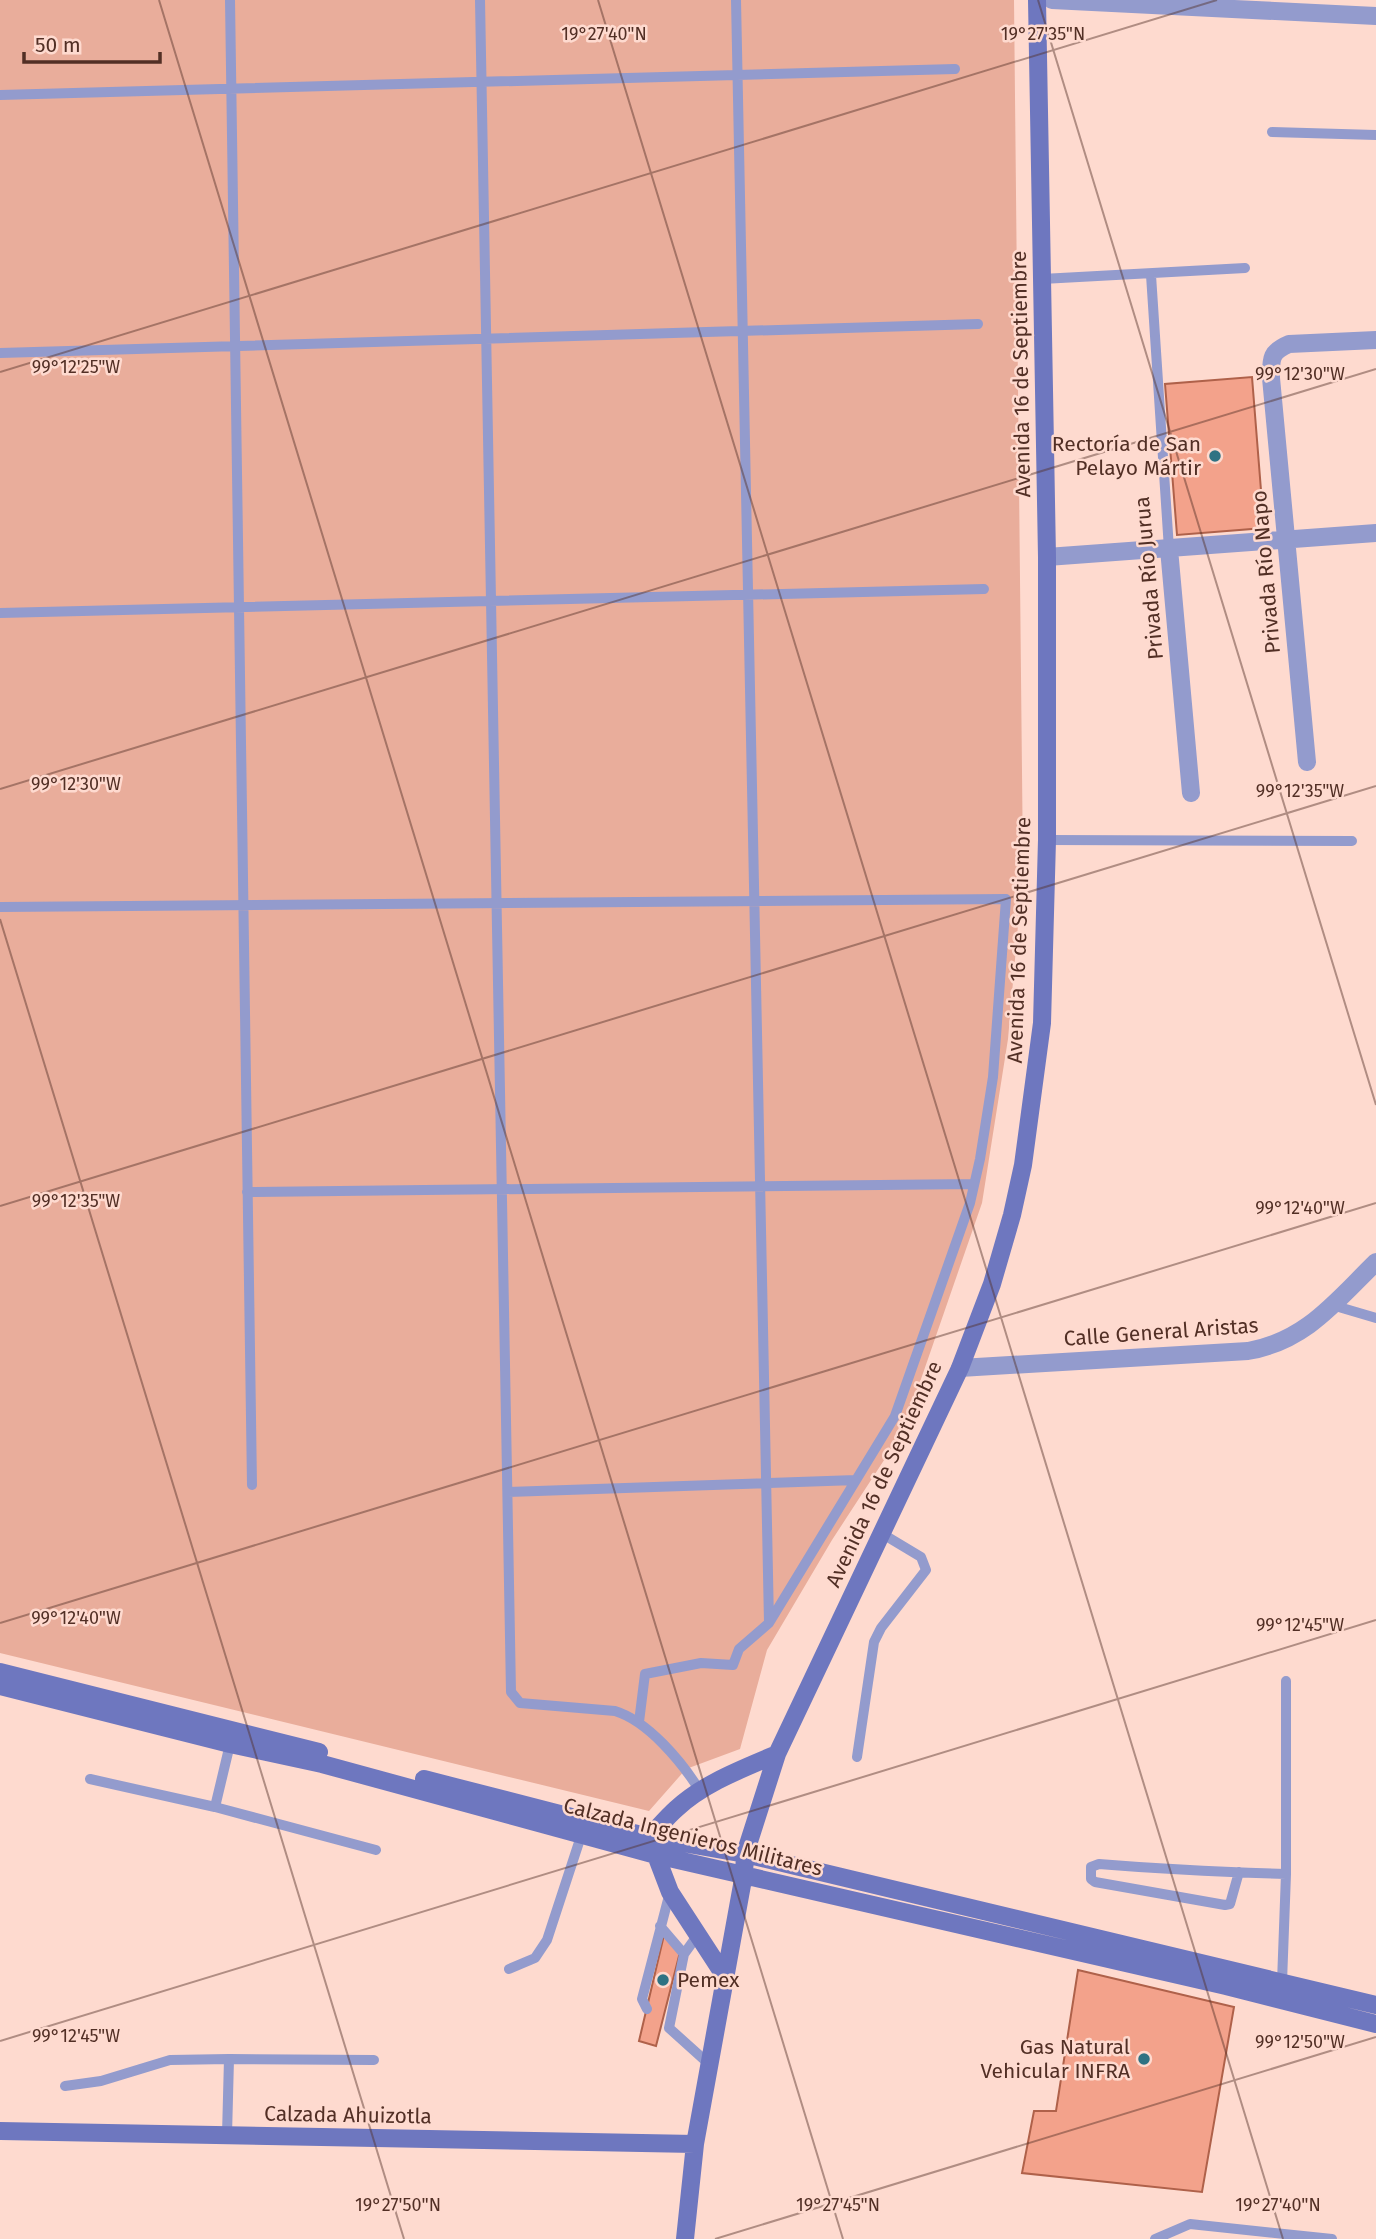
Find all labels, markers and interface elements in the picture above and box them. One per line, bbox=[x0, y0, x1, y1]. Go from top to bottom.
scale bar bbox=[24, 21, 161, 65]
text: 19°27'40"N bbox=[561, 23, 647, 45]
text: 19°27'35"N bbox=[1001, 23, 1085, 45]
text: 50 m bbox=[35, 32, 81, 58]
street label: Avenida 16 de Septiembre bbox=[1006, 250, 1036, 498]
text: 99°12'25"W bbox=[32, 356, 120, 378]
text: 99°12'30"W bbox=[1255, 363, 1345, 385]
place label: Rectoría de San Pelayo Mártir bbox=[1052, 431, 1201, 481]
marker: Rectoría de San Pelayo Mártir bbox=[1207, 448, 1223, 464]
street label: Privada Río Napo bbox=[1246, 489, 1286, 655]
street label: Privada Río Jurua bbox=[1129, 495, 1169, 661]
text: 99°12'30"W bbox=[31, 773, 121, 795]
text: 99°12'35"W bbox=[1256, 780, 1344, 802]
street label: Avenida 16 de Septiembre bbox=[1002, 816, 1036, 1064]
text: 99°12'35"W bbox=[32, 1190, 120, 1212]
text: 99°12'40"W bbox=[1255, 1197, 1345, 1219]
street label: Calle General Aristas bbox=[1063, 1312, 1259, 1352]
street label: Avenida 16 de Septiembre bbox=[820, 1357, 948, 1591]
text: 99°12'40"W bbox=[31, 1607, 121, 1629]
text: 99°12'45"W bbox=[1256, 1614, 1344, 1636]
street label: Calzada Ingenieros Militares bbox=[561, 1792, 825, 1882]
place label: Pemex bbox=[677, 1967, 740, 1993]
marker: Pemex bbox=[655, 1972, 671, 1988]
text: 99°12'45"W bbox=[32, 2025, 120, 2047]
text: 99°12'50"W bbox=[1255, 2031, 1345, 2053]
place label: Gas Natural Vehicular INFRA bbox=[980, 2034, 1130, 2084]
marker: Gas Natural Vehicular INFRA bbox=[1136, 2051, 1152, 2067]
street label: Calzada Ahuizotla bbox=[264, 2101, 432, 2129]
text: 19°27'50"N bbox=[355, 2194, 441, 2216]
text: 19°27'45"N bbox=[796, 2194, 880, 2216]
text: 19°27'40"N bbox=[1235, 2194, 1321, 2216]

